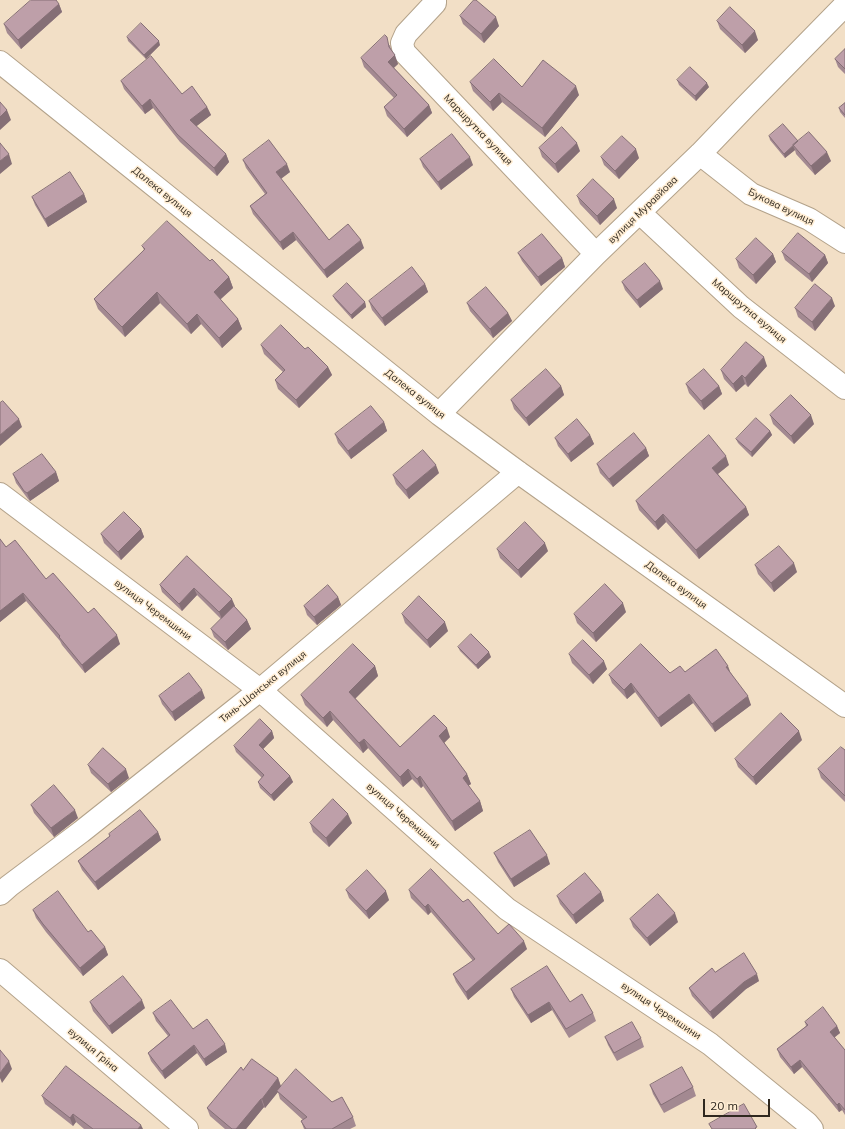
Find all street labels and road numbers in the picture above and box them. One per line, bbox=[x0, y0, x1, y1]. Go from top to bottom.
street label: Маршрутна вулиця bbox=[441, 92, 515, 168]
street label: Далека вулиця bbox=[130, 164, 194, 220]
street label: вулиця Муравйова bbox=[606, 174, 680, 246]
street label: Букова вулиця bbox=[746, 186, 816, 228]
street label: Маршрутна вулиця bbox=[709, 276, 789, 346]
street label: Далека вулиця bbox=[382, 367, 448, 421]
street label: Далека вулиця bbox=[643, 558, 709, 612]
street label: вулиця Черемшини bbox=[112, 577, 194, 643]
street label: Тянь-Шанська вулиця bbox=[217, 648, 309, 726]
street label: вулиця Черемшини bbox=[364, 781, 442, 851]
street label: вулиця Черемшини bbox=[619, 980, 703, 1042]
street label: вулиця Гріна bbox=[65, 1025, 121, 1075]

